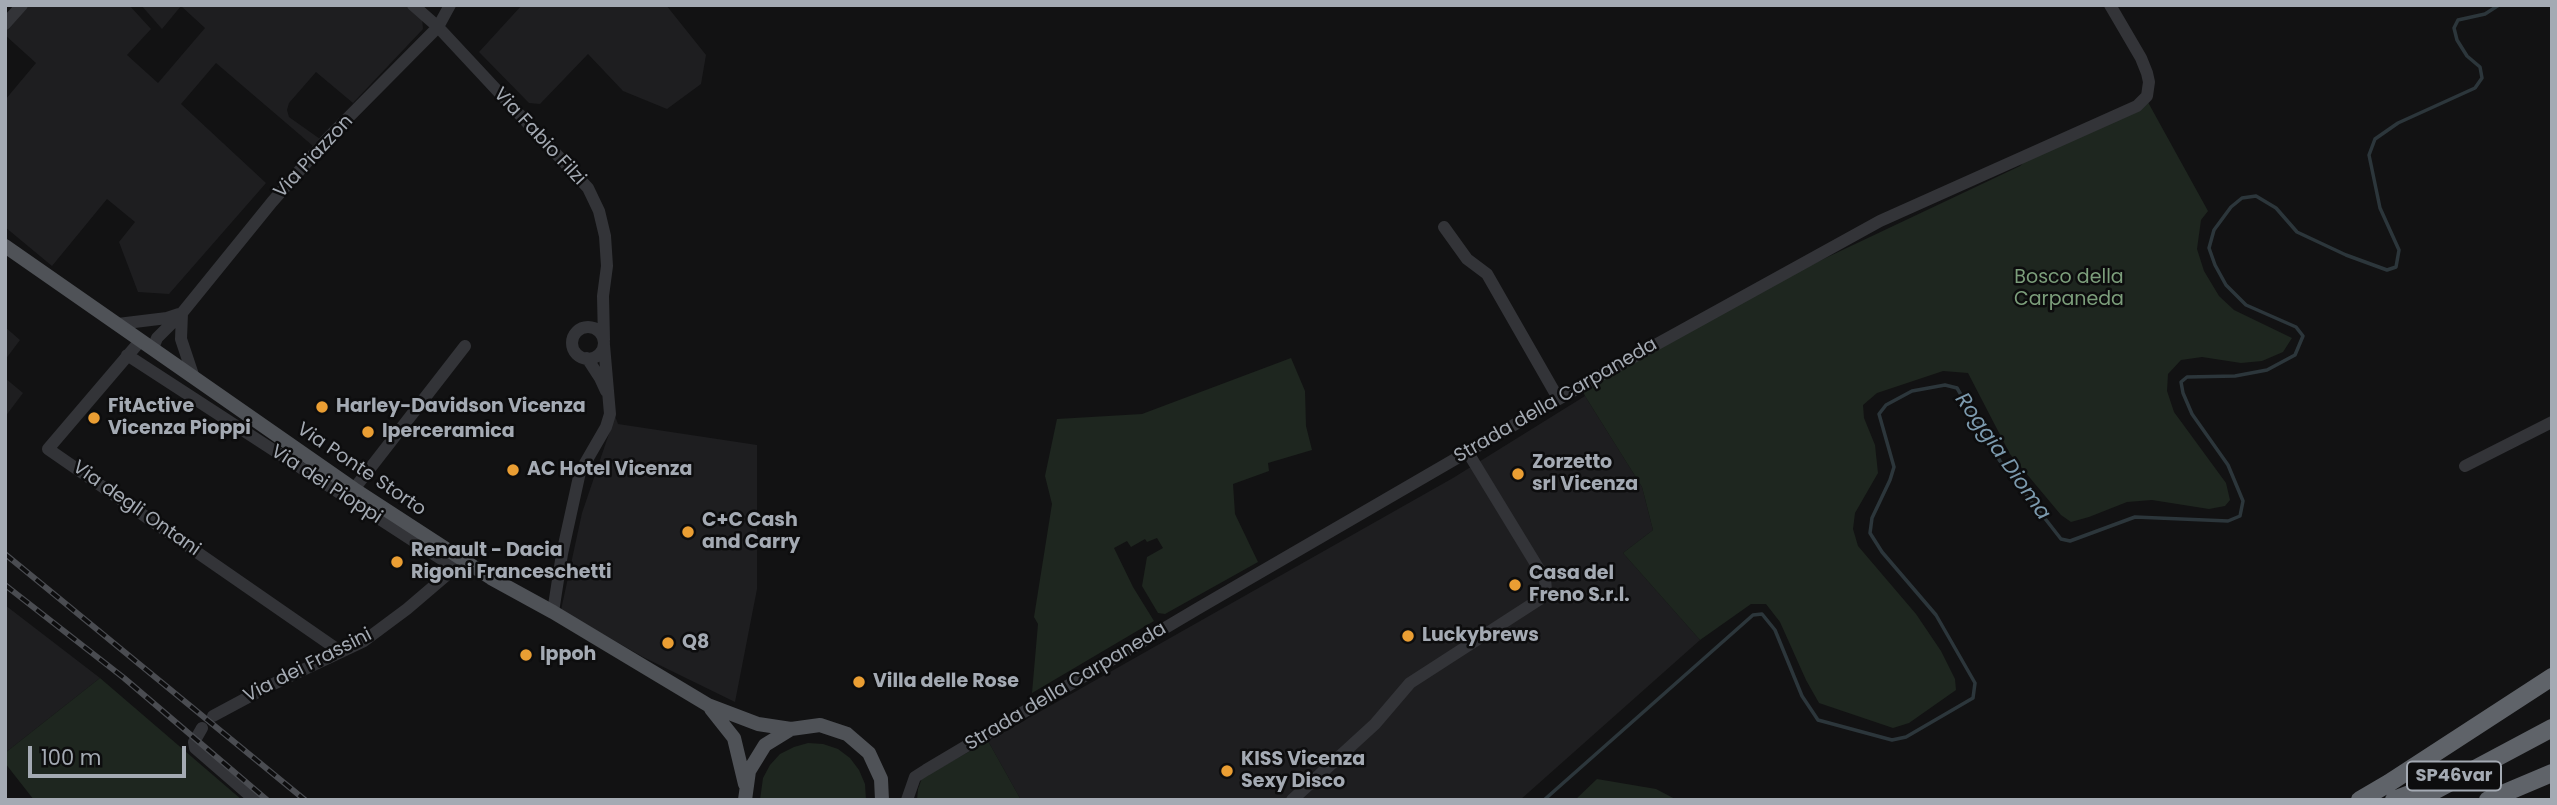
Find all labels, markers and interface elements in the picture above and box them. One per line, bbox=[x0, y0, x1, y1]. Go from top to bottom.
street label: Via Fabio Filzi bbox=[488, 84, 590, 190]
street label: Via Piazzon bbox=[270, 111, 358, 203]
park label: Bosco della Carpaneda bbox=[2014, 267, 2124, 311]
street label: Strada della Carpaneda bbox=[1450, 333, 1662, 469]
water label: Roggia Dioma bbox=[1949, 389, 2055, 525]
place label: FitActive Vicenza Pioppi bbox=[108, 396, 251, 440]
place label: Harley-Davidson Vicenza bbox=[336, 396, 586, 418]
marker: Harley-Davidson Vicenza bbox=[314, 399, 330, 415]
marker: FitActive Vicenza Pioppi bbox=[86, 410, 102, 426]
street label: Via Ponte Storto bbox=[292, 418, 430, 522]
place label: Iperceramica bbox=[382, 421, 515, 443]
marker: Iperceramica bbox=[360, 424, 376, 440]
street label: Via dei Pioppi bbox=[266, 441, 386, 529]
place label: Zorzetto srl Vicenza bbox=[1532, 452, 1638, 496]
street label: Via degli Ontani bbox=[68, 456, 204, 562]
place label: AC Hotel Vicenza bbox=[527, 459, 692, 481]
marker: AC Hotel Vicenza bbox=[505, 462, 521, 478]
marker: Zorzetto srl Vicenza bbox=[1510, 466, 1526, 482]
place label: C+C Cash and Carry bbox=[702, 510, 800, 554]
marker: C+C Cash and Carry bbox=[680, 524, 696, 540]
place label: Renault - Dacia Rigoni Franceschetti bbox=[411, 540, 612, 584]
marker: Renault - Dacia Rigoni Franceschetti bbox=[389, 554, 405, 570]
place label: Casa del Freno S.r.l. bbox=[1529, 563, 1630, 607]
marker: Casa del Freno S.r.l. bbox=[1507, 577, 1523, 593]
street label: Strada della Carpaneda bbox=[961, 618, 1171, 756]
street label: Via dei Frassini bbox=[240, 624, 376, 708]
place label: Luckybrews bbox=[1422, 625, 1539, 647]
marker: Luckybrews bbox=[1400, 628, 1416, 644]
place label: Q8 bbox=[682, 632, 709, 654]
marker: Q8 bbox=[660, 635, 676, 651]
place label: Ippoh bbox=[540, 644, 596, 666]
marker: Ippoh bbox=[518, 647, 534, 663]
place label: Villa delle Rose bbox=[873, 671, 1019, 693]
marker: Villa delle Rose bbox=[851, 674, 867, 690]
scale bar bbox=[32, 732, 189, 776]
text: 100 m bbox=[41, 743, 101, 772]
place label: KISS Vicenza Sexy Disco bbox=[1241, 749, 1365, 793]
road number: SP46var bbox=[2407, 762, 2501, 790]
marker: KISS Vicenza Sexy Disco bbox=[1219, 763, 1235, 779]

